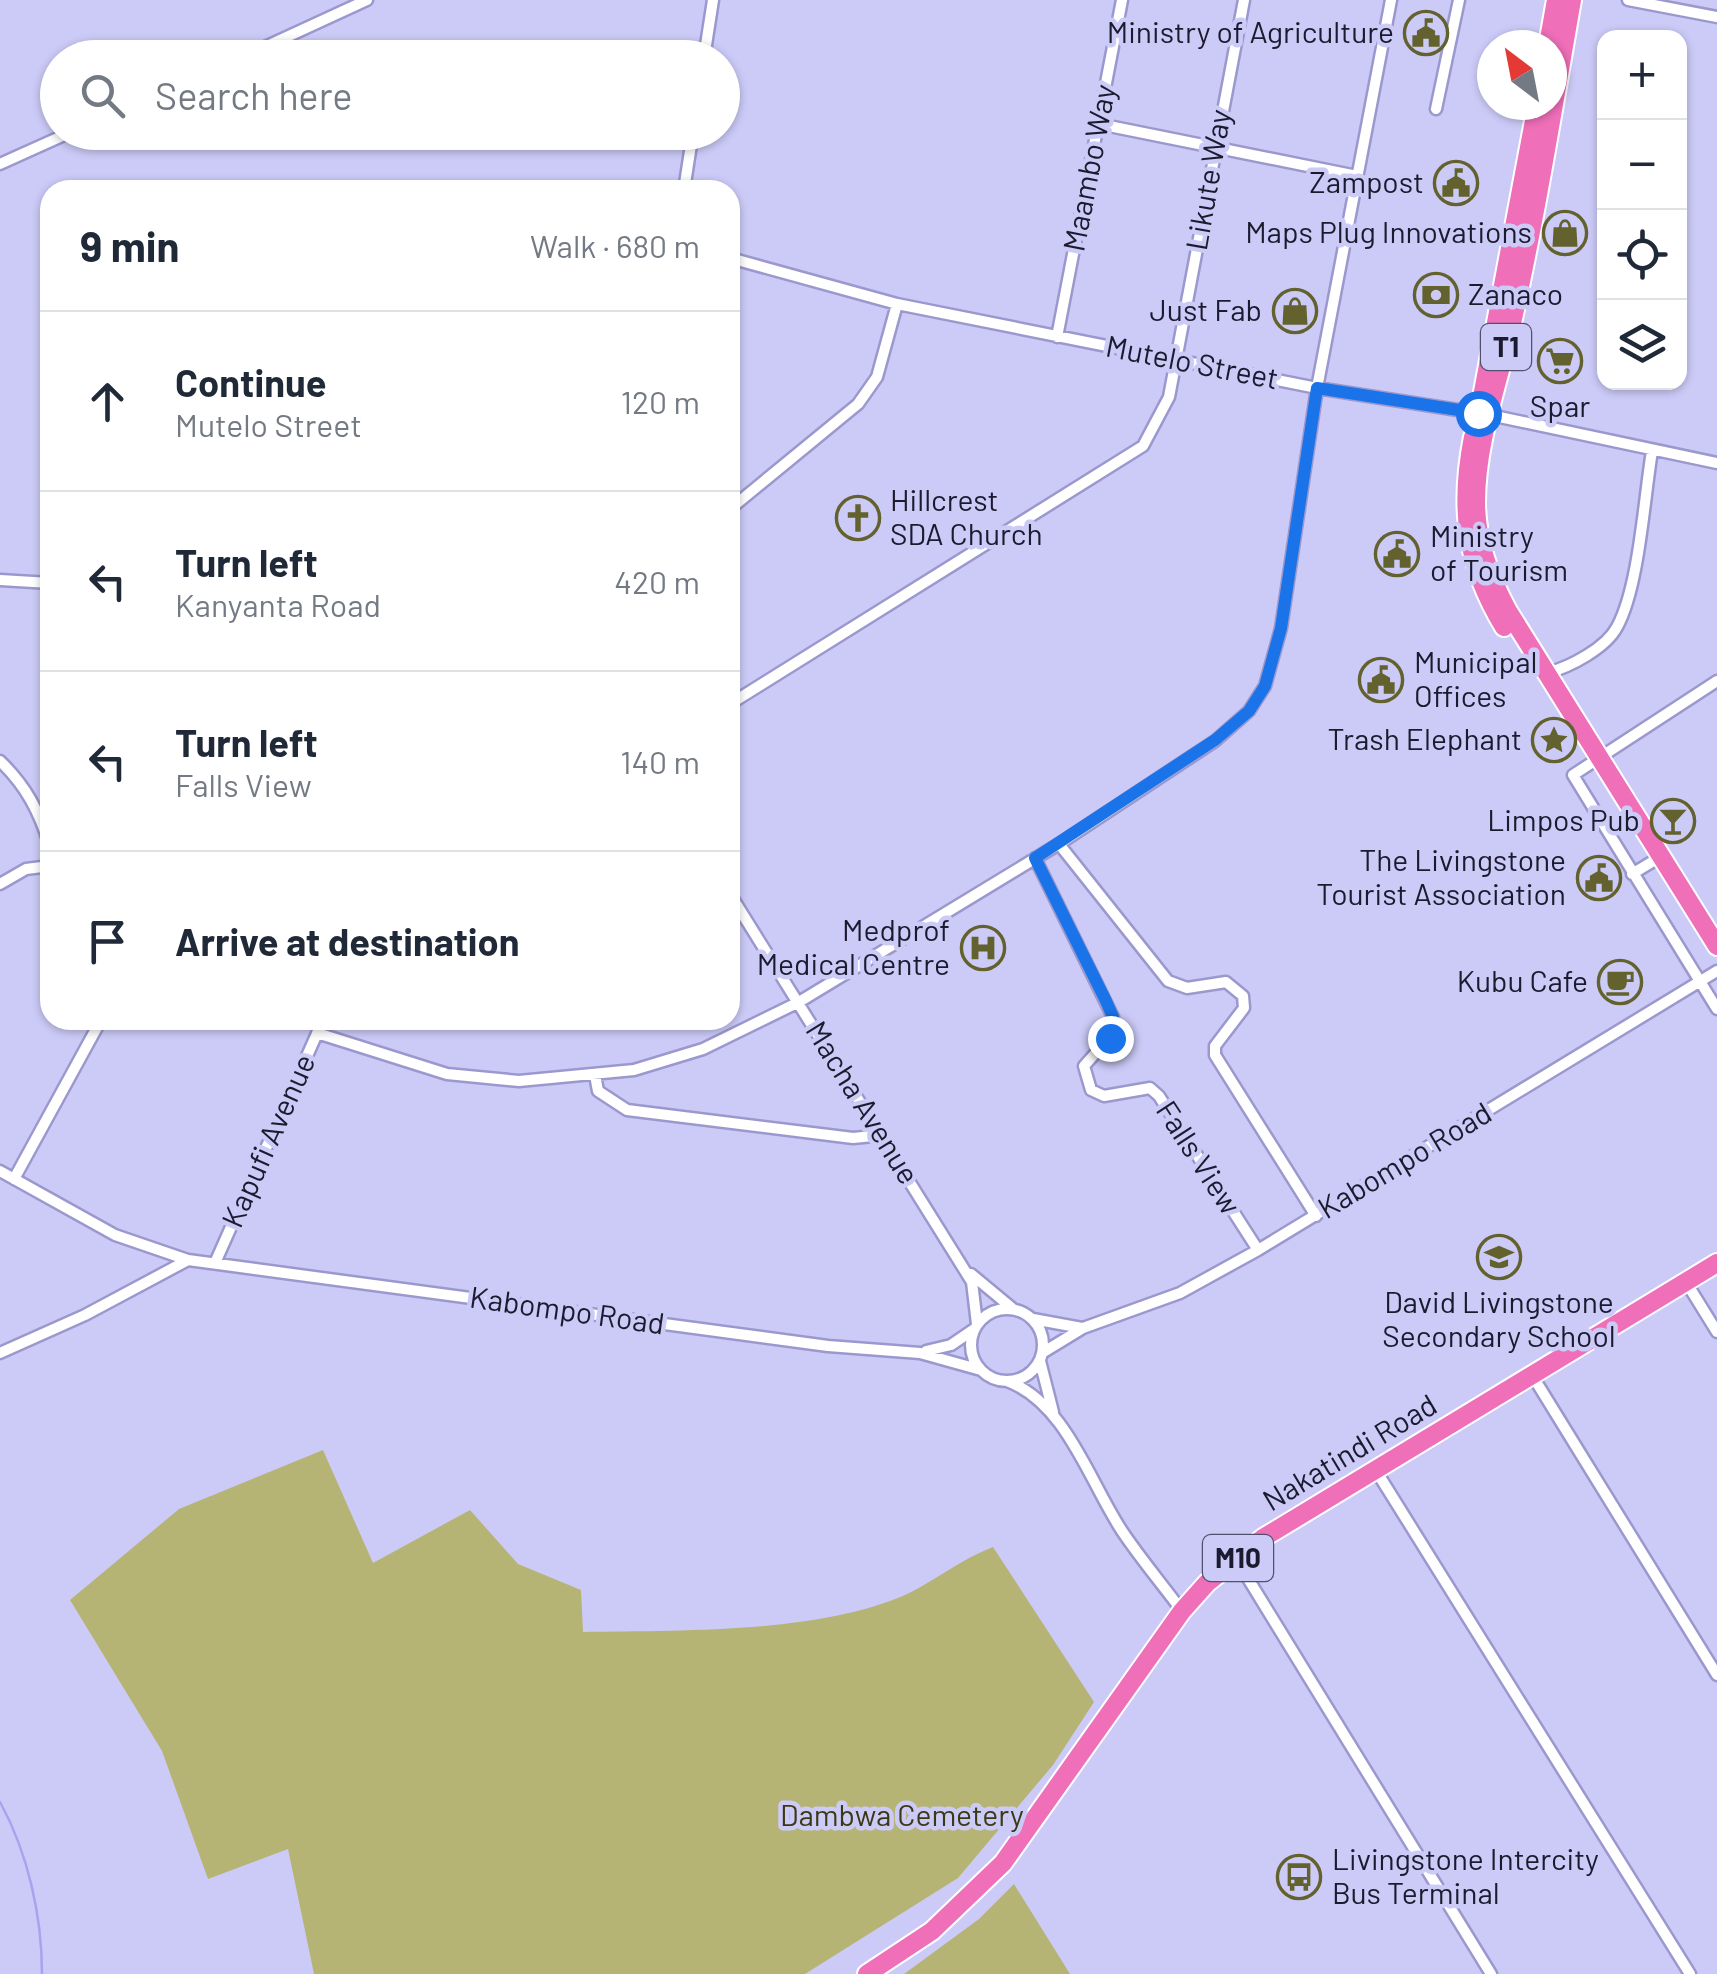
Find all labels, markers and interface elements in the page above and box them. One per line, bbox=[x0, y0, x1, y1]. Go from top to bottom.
public building icon: Ministry of Agriculture bbox=[1403, 10, 1449, 56]
place label: Ministry of Agriculture bbox=[1107, 13, 1394, 49]
north arrow bbox=[1477, 30, 1567, 120]
map controls bbox=[1597, 30, 1687, 390]
button: + bbox=[1597, 30, 1687, 120]
search box bbox=[40, 40, 740, 150]
icon: search bbox=[75, 68, 130, 123]
text: Search here bbox=[155, 72, 353, 118]
street label: Maambo Way bbox=[1054, 81, 1122, 254]
street label: Likute Way bbox=[1177, 106, 1237, 253]
button: − bbox=[1597, 120, 1687, 210]
public building icon: Zampost bbox=[1433, 160, 1479, 206]
place label: Zampost bbox=[1309, 163, 1424, 199]
shop icon: Maps Plug Innovations bbox=[1542, 210, 1588, 256]
button: locate bbox=[1597, 210, 1687, 300]
place label: Maps Plug Innovations bbox=[1245, 213, 1532, 249]
text: 9 min bbox=[80, 220, 179, 270]
text: Walk · 680 m bbox=[530, 226, 700, 264]
bank icon: Zanaco bbox=[1413, 272, 1459, 318]
place label: Zanaco bbox=[1468, 275, 1563, 311]
shop icon: Just Fab bbox=[1272, 288, 1318, 334]
place label: Just Fab bbox=[1150, 291, 1262, 327]
button: layers bbox=[1597, 300, 1687, 390]
road number: T1 bbox=[1481, 324, 1531, 370]
street label: Mutelo Street bbox=[1103, 327, 1282, 395]
supermarket icon: Spar bbox=[1537, 338, 1583, 384]
text: Continue bbox=[175, 359, 326, 405]
icon: ahead bbox=[80, 374, 135, 429]
text: 120 m bbox=[621, 382, 700, 420]
place label: Spar bbox=[1530, 387, 1590, 423]
route start bbox=[1456, 391, 1502, 437]
text: Mutelo Street bbox=[175, 405, 362, 443]
place label: Hillcrest SDA Church bbox=[890, 481, 1043, 551]
church icon: Hillcrest SDA Church bbox=[835, 495, 881, 541]
place label: Ministry of Tourism bbox=[1430, 517, 1568, 587]
public building icon: Ministry of Tourism bbox=[1374, 531, 1420, 577]
text: Turn left bbox=[175, 539, 318, 585]
icon: left bbox=[80, 554, 135, 609]
text: 420 m bbox=[614, 562, 700, 600]
text: Kanyanta Road bbox=[175, 585, 381, 623]
place label: Municipal Offices bbox=[1414, 643, 1537, 713]
public building icon: Municipal Offices bbox=[1358, 657, 1404, 703]
place icon: Trash Elephant bbox=[1531, 717, 1577, 763]
text: Turn left bbox=[175, 719, 318, 765]
place label: Trash Elephant bbox=[1328, 720, 1522, 756]
icon: left bbox=[80, 734, 135, 789]
text: 140 m bbox=[620, 742, 700, 780]
text: Falls View bbox=[175, 765, 312, 803]
bar icon: Limpos Pub bbox=[1650, 798, 1696, 844]
place label: Limpos Pub bbox=[1487, 801, 1640, 837]
place label: The Livingstone Tourist Association bbox=[1316, 841, 1566, 911]
public building icon: The Livingstone Tourist Association bbox=[1576, 855, 1622, 901]
place label: Medprof Medical Centre bbox=[757, 911, 950, 981]
icon: arrive bbox=[80, 914, 135, 969]
text: Arrive at destination bbox=[175, 918, 520, 964]
hospital icon: Medprof Medical Centre bbox=[960, 925, 1006, 971]
cafe icon: Kubu Cafe bbox=[1597, 959, 1643, 1005]
place label: Kubu Cafe bbox=[1457, 962, 1588, 998]
street label: Macha Avenue bbox=[799, 1014, 928, 1190]
route end bbox=[1088, 1016, 1134, 1062]
street label: Kapufi Avenue bbox=[213, 1048, 321, 1232]
street label: Falls View bbox=[1150, 1093, 1250, 1220]
street label: Kabompo Road bbox=[1311, 1093, 1497, 1225]
school or university icon: David Livingstone Secondary School bbox=[1476, 1234, 1522, 1280]
street label: Kabompo Road bbox=[468, 1278, 667, 1340]
place label: David Livingstone Secondary School bbox=[1382, 1283, 1616, 1353]
street label: Nakatindi Road bbox=[1255, 1385, 1442, 1517]
road number: M10 bbox=[1203, 1535, 1273, 1581]
park label: Dambwa Cemetery bbox=[780, 1796, 1024, 1832]
place label: Livingstone Intercity Bus Terminal bbox=[1332, 1840, 1599, 1910]
bus stop icon: Livingstone Intercity Bus Terminal bbox=[1276, 1854, 1322, 1900]

